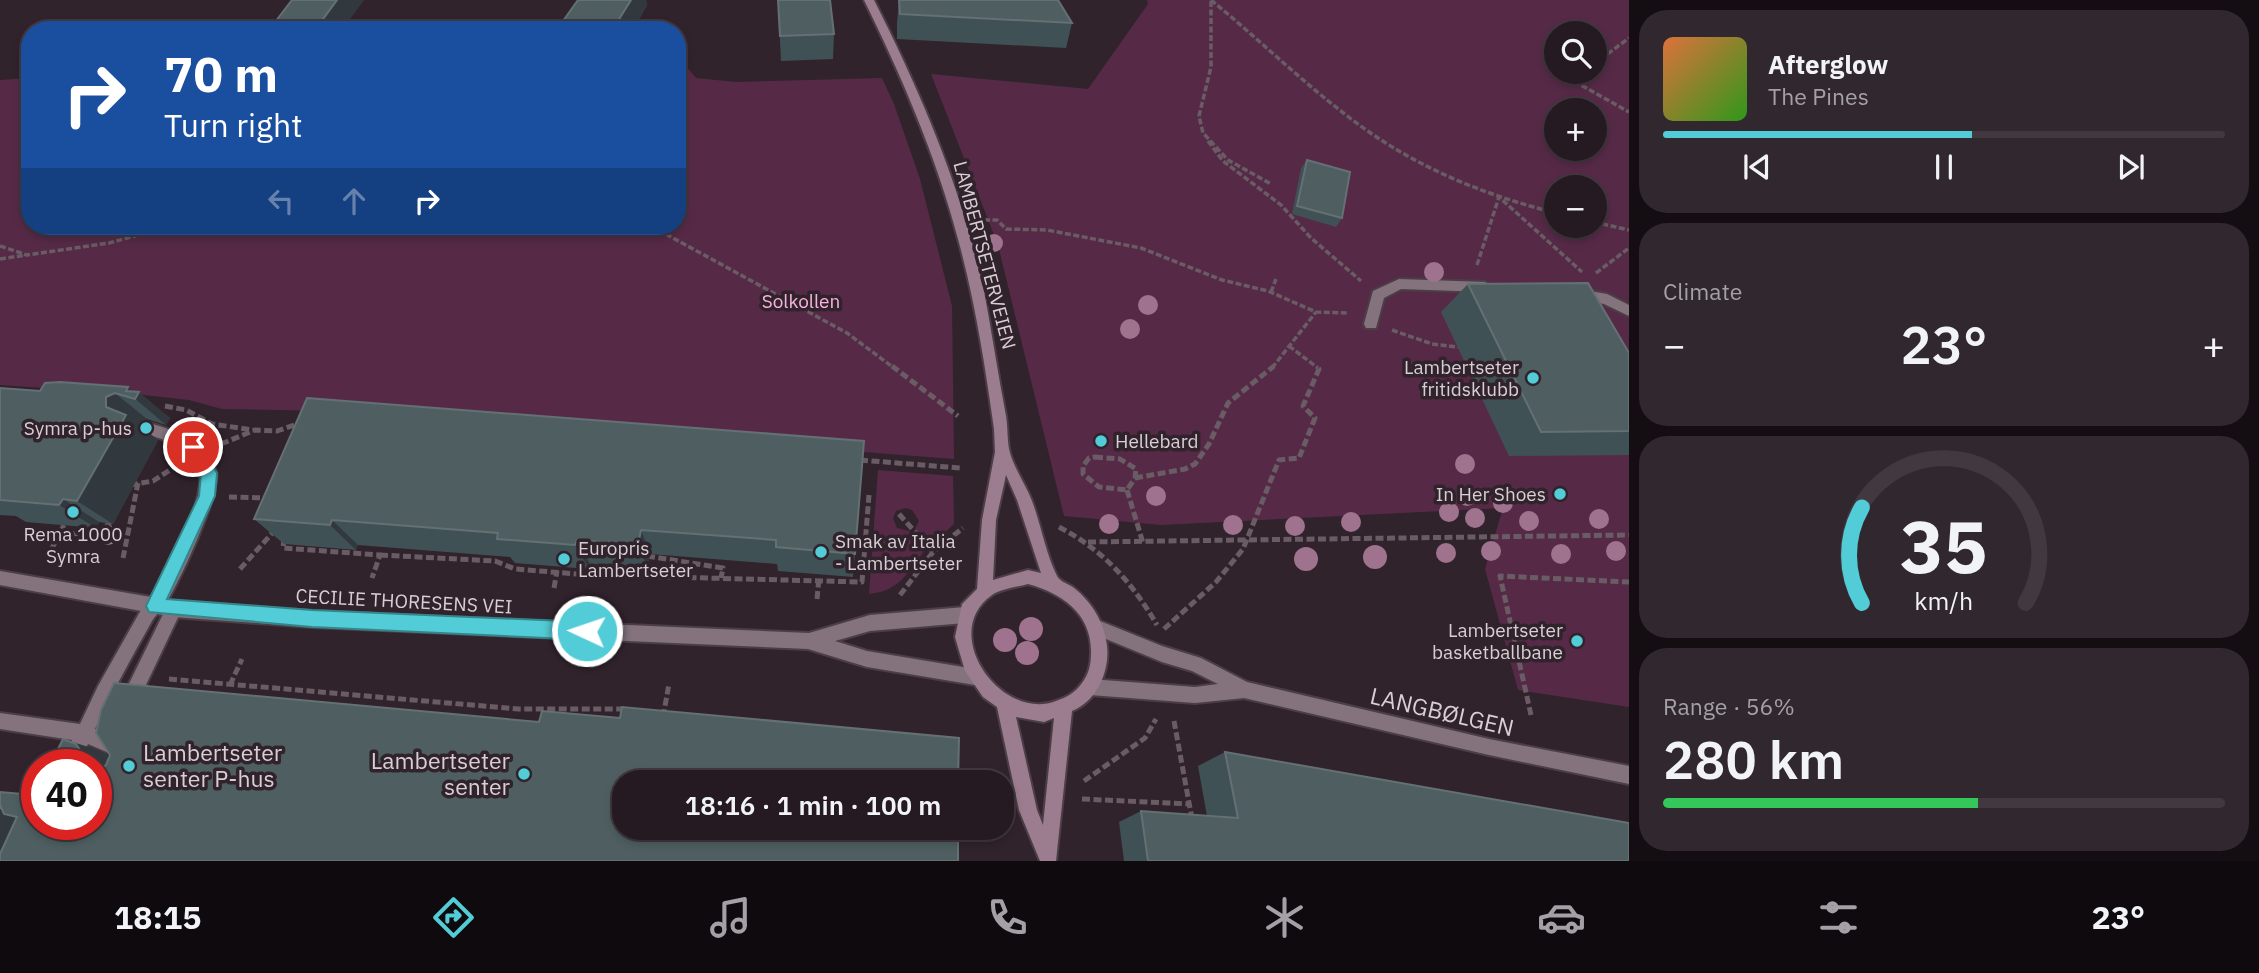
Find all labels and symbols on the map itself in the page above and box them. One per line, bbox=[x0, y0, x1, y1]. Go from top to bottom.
street label: LAMBERTSETERVEIEN bbox=[948, 158, 1022, 352]
park label: Solkollen bbox=[762, 289, 840, 313]
place label: Lambertseter fritidsklubb bbox=[1404, 355, 1519, 401]
marker: Lambertseter fritidsklubb bbox=[1525, 370, 1541, 386]
place label: Symra p-hus bbox=[24, 416, 132, 440]
pin bbox=[163, 417, 223, 477]
marker: Symra p-hus bbox=[138, 420, 154, 436]
place label: Hellebard bbox=[1115, 429, 1199, 453]
marker: Hellebard bbox=[1093, 433, 1109, 449]
place label: In Her Shoes bbox=[1436, 482, 1546, 506]
marker: In Her Shoes bbox=[1552, 486, 1568, 502]
marker: Rema 1000 Symra bbox=[65, 504, 81, 520]
place label: Rema 1000 Symra bbox=[23, 522, 123, 568]
place label: Smak av Italia - Lambertseter bbox=[835, 529, 962, 575]
place label: Europris Lambertseter bbox=[578, 536, 693, 582]
marker: Smak av Italia - Lambertseter bbox=[813, 544, 829, 560]
marker: Europris Lambertseter bbox=[556, 551, 572, 567]
street label: CECILIE THORESENS VEI bbox=[295, 583, 513, 619]
position arrow bbox=[550, 594, 624, 668]
place label: Lambertseter basketballbane bbox=[1432, 618, 1563, 664]
marker: Lambertseter basketballbane bbox=[1569, 633, 1585, 649]
street label: LANGBØLGEN bbox=[1367, 680, 1517, 742]
place label: Lambertseter senter P-hus bbox=[143, 737, 283, 793]
place label: Lambertseter senter bbox=[371, 745, 511, 801]
speed limit sign: 40 bbox=[21, 749, 112, 840]
marker: Lambertseter senter P-hus bbox=[121, 758, 137, 774]
marker: Lambertseter senter bbox=[516, 766, 532, 782]

